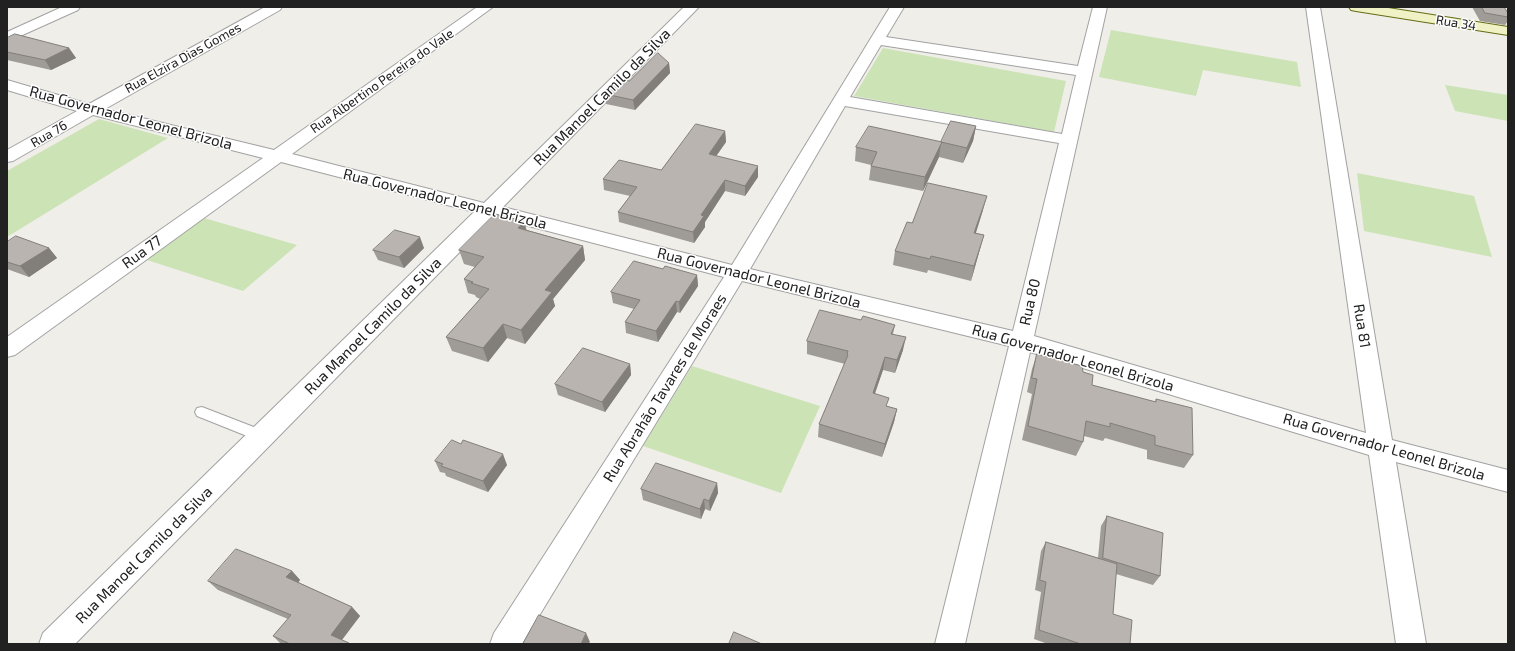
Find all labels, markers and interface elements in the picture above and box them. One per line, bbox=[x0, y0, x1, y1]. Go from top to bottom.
street label: Rua 34 bbox=[1435, 12, 1477, 34]
street label: Rua Elzira Dias Gomes bbox=[122, 19, 244, 97]
street label: Rua Albertino Pereira do Vale bbox=[307, 25, 457, 137]
street label: Rua Manoel Camilo da Silva bbox=[530, 25, 674, 169]
street label: Rua Governador Leonel Brizola bbox=[28, 82, 234, 154]
street label: Rua 76 bbox=[28, 117, 70, 151]
street label: Rua Governador Leonel Brizola bbox=[341, 165, 549, 233]
street label: Rua 77 bbox=[119, 232, 165, 272]
street label: Rua Governador Leonel Brizola bbox=[655, 244, 863, 312]
street label: Rua Manoel Camilo da Silva bbox=[301, 254, 445, 398]
street label: Rua 80 bbox=[1016, 277, 1044, 327]
street label: Rua Abrahão Tavares de Moraes bbox=[599, 291, 731, 485]
street label: Rua 81 bbox=[1350, 303, 1374, 349]
street label: Rua Governador Leonel Brizola bbox=[970, 321, 1176, 395]
street label: Rua Governador Leonel Brizola bbox=[1281, 410, 1487, 484]
street label: Rua Manoel Camilo da Silva bbox=[72, 483, 216, 627]

